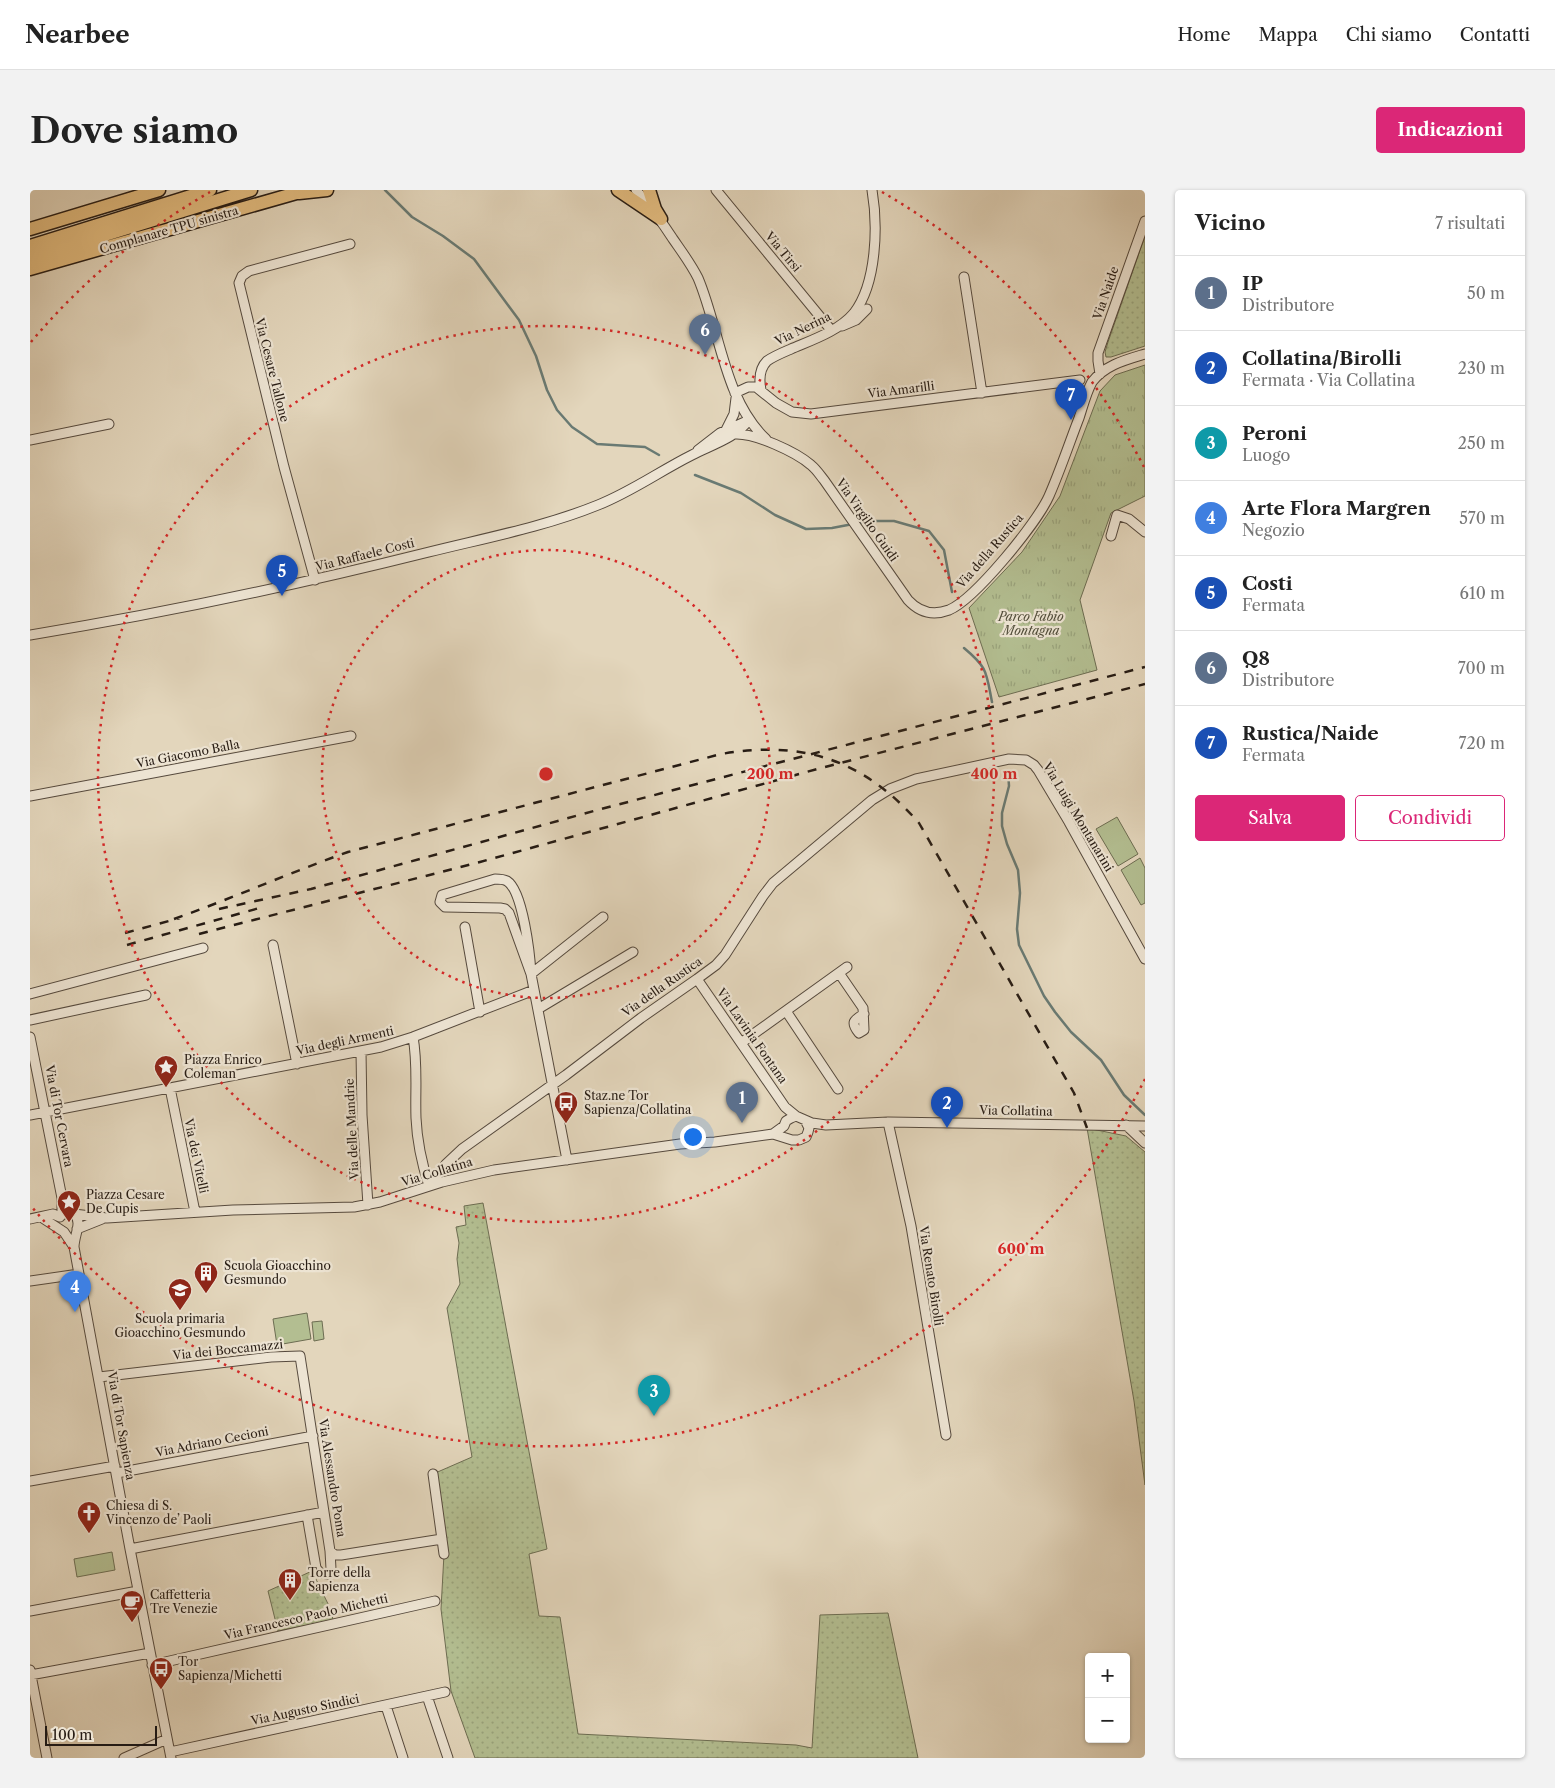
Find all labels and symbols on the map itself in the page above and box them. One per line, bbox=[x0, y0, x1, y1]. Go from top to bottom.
street label: Complanare TPU sinistra bbox=[98, 202, 241, 257]
street label: Via Tirsi bbox=[762, 228, 805, 275]
street label: Via Naide bbox=[1089, 264, 1122, 322]
street label: Via Nerina bbox=[771, 308, 834, 349]
pin: 6 bbox=[689, 314, 721, 355]
street label: Via Cesare Tallone bbox=[252, 315, 293, 424]
street label: Via Amarilli bbox=[866, 378, 935, 401]
pin: 7 bbox=[1055, 379, 1087, 420]
street label: Via Virgilio Guidi bbox=[833, 474, 902, 564]
street label: Via della Rustica bbox=[952, 510, 1027, 592]
street label: Via Raffaele Costi bbox=[313, 535, 416, 574]
pin: 5 bbox=[266, 555, 298, 596]
park label: Parco Fabio Montagna bbox=[997, 609, 1064, 638]
street label: Via Giacomo Balla bbox=[134, 736, 241, 771]
street label: Via Luigi Montanarini bbox=[1039, 759, 1117, 874]
text: 200 m bbox=[747, 764, 793, 783]
text: 400 m bbox=[971, 764, 1017, 783]
centre of rings bbox=[537, 765, 555, 783]
street label: Via della Rustica bbox=[618, 953, 705, 1020]
street label: Via Lavinia Fontana bbox=[713, 984, 791, 1087]
street label: Via degli Armenti bbox=[294, 1023, 395, 1058]
place label: Piazza Enrico Coleman bbox=[184, 1052, 262, 1081]
place icon: Piazza Enrico Coleman bbox=[153, 1054, 179, 1088]
street label: Via di Tor Cervara bbox=[42, 1063, 77, 1169]
street label: Via delle Mandrie bbox=[341, 1078, 362, 1181]
pin: 1 bbox=[726, 1082, 758, 1123]
pin: 2 bbox=[931, 1087, 963, 1128]
place label: Staz.ne Tor Sapienza/Collatina bbox=[584, 1088, 692, 1117]
bus stop icon: Staz.ne Tor Sapienza/Collatina bbox=[553, 1090, 579, 1124]
street label: Via Collatina bbox=[978, 1102, 1054, 1119]
street label: Via dei Vitelli bbox=[181, 1116, 212, 1195]
your location bbox=[680, 1124, 706, 1150]
street label: Via Collatina bbox=[399, 1153, 475, 1190]
place label: Piazza Cesare De Cupis bbox=[86, 1187, 165, 1216]
place icon: Piazza Cesare De Cupis bbox=[56, 1189, 82, 1223]
street label: Via Renato Birolli bbox=[916, 1224, 947, 1327]
text: 600 m bbox=[998, 1239, 1044, 1258]
place label: Scuola Gioacchino Gesmundo bbox=[224, 1258, 331, 1287]
building icon: Scuola Gioacchino Gesmundo bbox=[193, 1260, 219, 1294]
pin: 4 bbox=[59, 1271, 91, 1312]
school or university icon: Scuola primaria Gioacchino Gesmundo bbox=[167, 1277, 193, 1311]
place label: Scuola primaria Gioacchino Gesmundo bbox=[114, 1311, 246, 1340]
street label: Via dei Boccamazzi bbox=[171, 1336, 284, 1363]
street label: Via di Tor Sapienza bbox=[104, 1369, 139, 1482]
pin: 3 bbox=[638, 1375, 670, 1416]
street label: Via Alessandro Poma bbox=[316, 1417, 349, 1539]
street label: Via Adriano Cecioni bbox=[153, 1423, 270, 1460]
place label: Chiesa di S. Vincenzo de’ Paoli bbox=[105, 1498, 212, 1527]
church icon: Chiesa di S. Vincenzo de’ Paoli bbox=[76, 1500, 102, 1534]
place label: Torre della Sapienza bbox=[308, 1565, 371, 1594]
building icon: Torre della Sapienza bbox=[277, 1567, 303, 1601]
place label: Caffetteria Tre Venezie bbox=[150, 1587, 218, 1616]
cafe icon: Caffetteria Tre Venezie bbox=[119, 1589, 145, 1623]
street label: Via Francesco Paolo Michetti bbox=[222, 1590, 389, 1643]
place label: Tor Sapienza/Michetti bbox=[178, 1654, 282, 1683]
bus stop icon: Tor Sapienza/Michetti bbox=[148, 1656, 174, 1690]
street label: Via Augusto Sindici bbox=[248, 1691, 361, 1729]
scale bar bbox=[45, 1723, 158, 1746]

